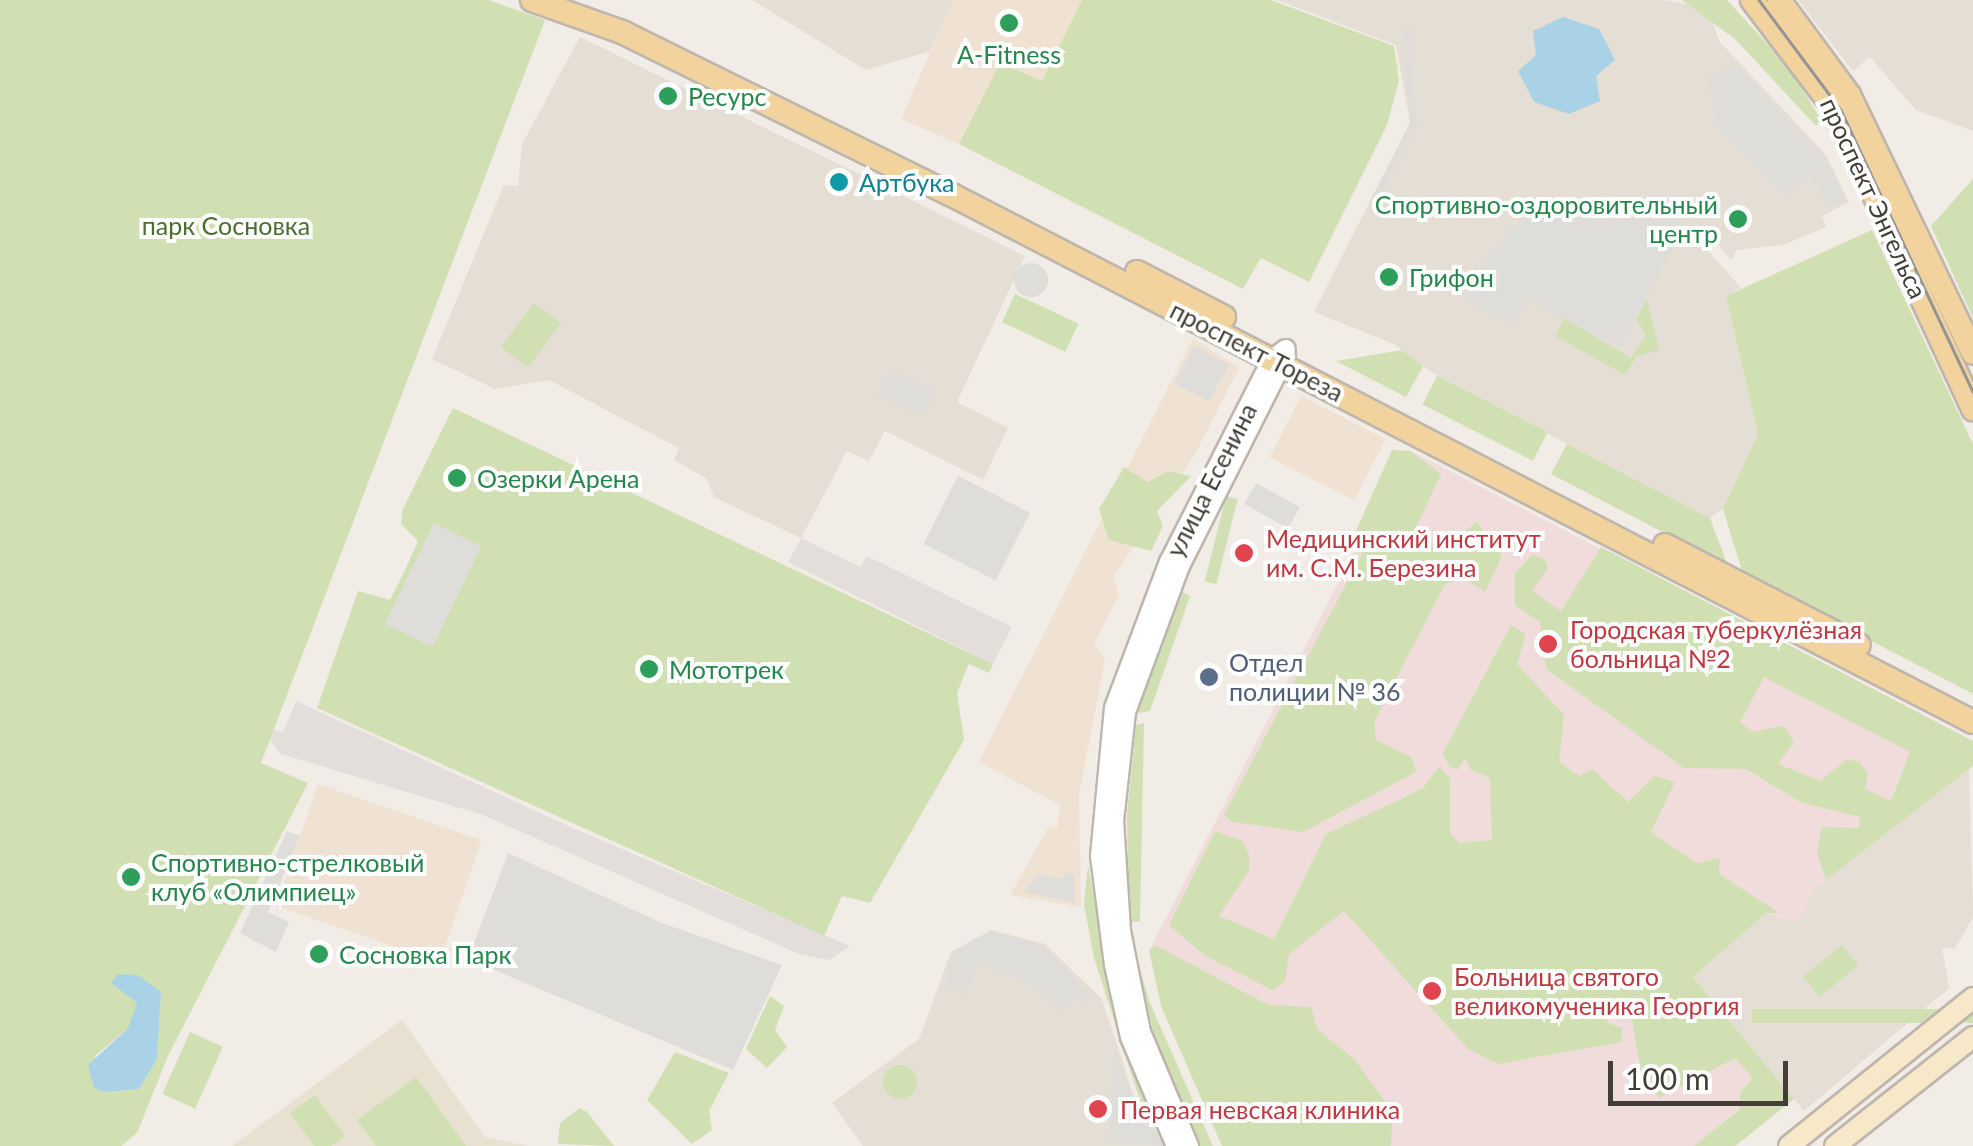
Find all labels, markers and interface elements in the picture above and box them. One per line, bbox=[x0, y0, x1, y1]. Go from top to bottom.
marker: A-Fitness bbox=[998, 12, 1020, 34]
place label: A-Fitness bbox=[957, 39, 1061, 69]
place label: Ресурс bbox=[688, 81, 766, 111]
marker: Ресурс bbox=[657, 85, 679, 107]
street label: проспект Энгельса bbox=[1814, 93, 1934, 303]
place label: Артбука bbox=[859, 167, 954, 197]
marker: Артбука bbox=[828, 171, 850, 193]
place label: Спортивно-оздоровительный центр bbox=[1375, 190, 1718, 249]
marker: Спортивно-оздоровительный центр bbox=[1727, 208, 1749, 230]
park label: парк Сосновка bbox=[142, 210, 310, 240]
place label: Грифон bbox=[1409, 262, 1494, 292]
marker: Грифон bbox=[1378, 266, 1400, 288]
street label: проспект Тореза bbox=[1165, 294, 1349, 408]
street label: улица Есенина bbox=[1159, 398, 1263, 562]
place label: Озерки Арена bbox=[477, 463, 639, 493]
marker: Озерки Арена bbox=[446, 467, 468, 489]
place label: Медицинский институт им. С.М. Березина bbox=[1266, 524, 1541, 583]
marker: Медицинский институт им. С.М. Березина bbox=[1231, 540, 1257, 566]
place label: Городская туберкулёзная больница №2 bbox=[1570, 615, 1862, 674]
marker: Городская туберкулёзная больница №2 bbox=[1535, 631, 1561, 657]
place label: Отдел полиции № 36 bbox=[1229, 648, 1401, 707]
place label: Мототрек bbox=[669, 654, 784, 684]
marker: Мототрек bbox=[638, 658, 660, 680]
marker: Отдел полиции № 36 bbox=[1198, 666, 1220, 688]
place label: Спортивно-стрелковый клуб «Олимпиец» bbox=[151, 848, 424, 907]
marker: Спортивно-стрелковый клуб «Олимпиец» bbox=[120, 866, 142, 888]
place label: Сосновка Парк bbox=[339, 939, 511, 969]
marker: Сосновка Парк bbox=[308, 943, 330, 965]
place label: Больница святого великомученика Георгия bbox=[1454, 962, 1740, 1021]
marker: Больница святого великомученика Георгия bbox=[1419, 978, 1445, 1004]
scale bar bbox=[1613, 1041, 1793, 1103]
text: 100 m bbox=[1625, 1060, 1710, 1096]
place label: Первая невская клиника bbox=[1120, 1094, 1400, 1124]
marker: Первая невская клиника bbox=[1085, 1096, 1111, 1122]

